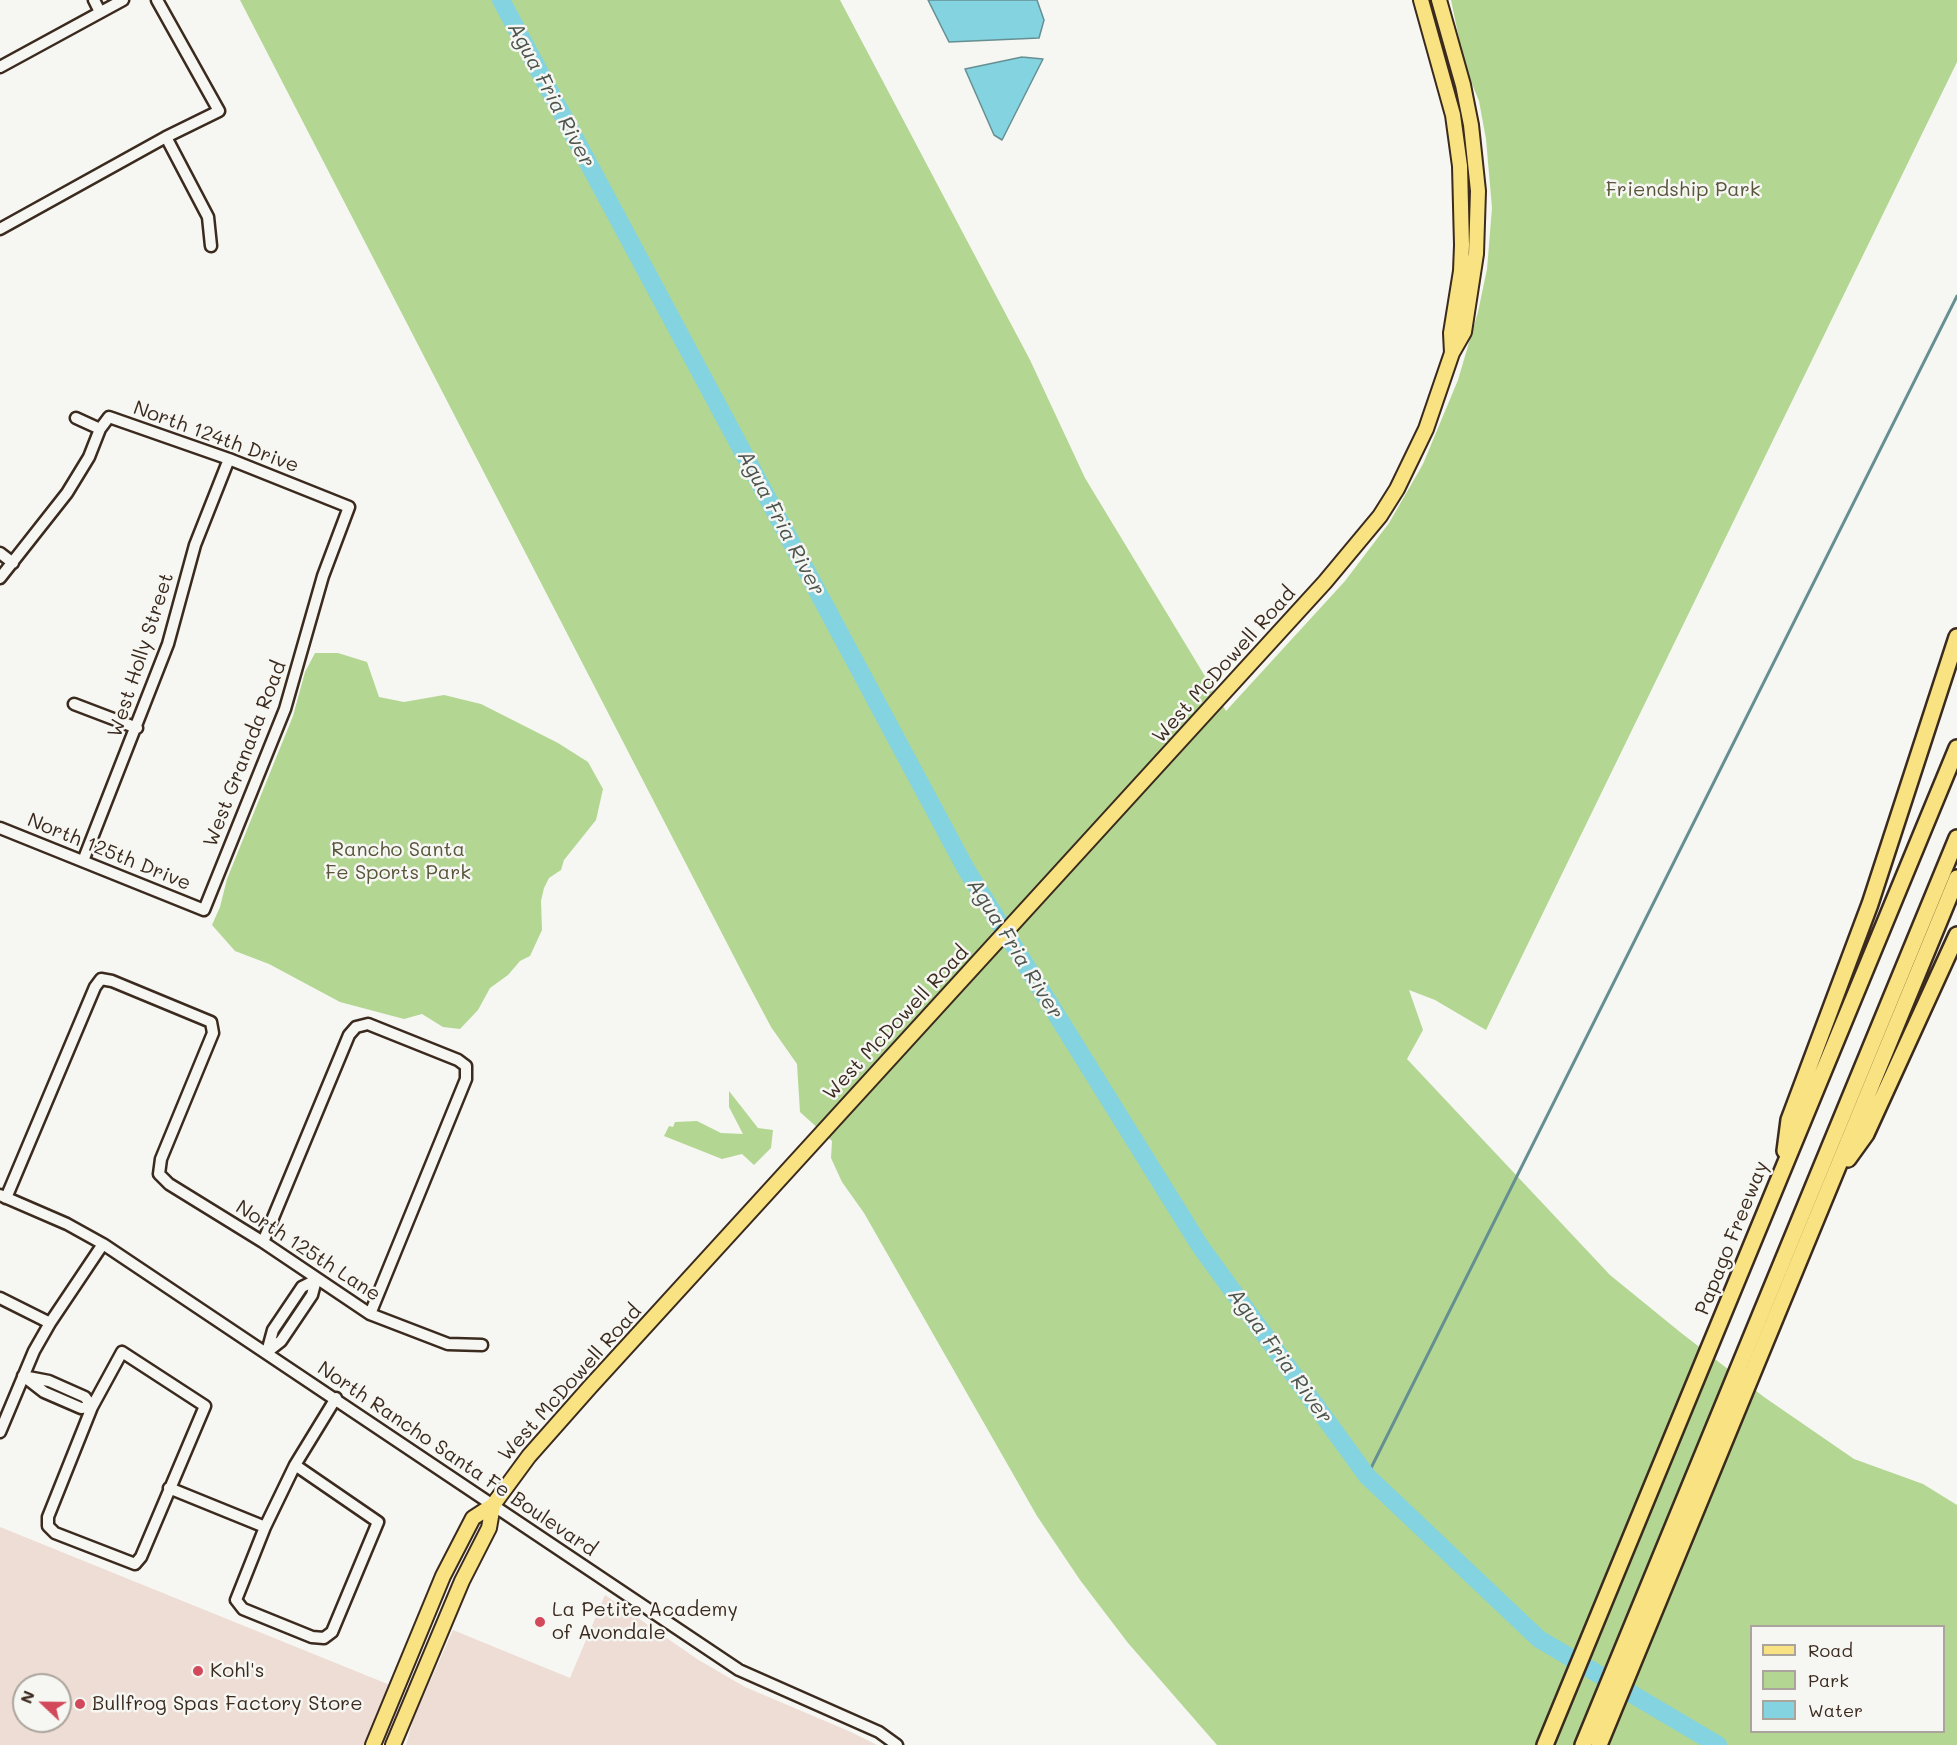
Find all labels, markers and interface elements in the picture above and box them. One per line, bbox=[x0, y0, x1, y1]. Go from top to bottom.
water label: Agua Fria River bbox=[502, 18, 600, 172]
park label: Friendship Park bbox=[1606, 178, 1760, 202]
street label: North 124th Drive bbox=[130, 396, 302, 478]
water label: Agua Fria River bbox=[732, 446, 830, 600]
street label: West Holly Street bbox=[103, 570, 179, 740]
street label: West McDowell Road bbox=[1147, 582, 1301, 748]
street label: West Granada Road bbox=[198, 658, 292, 850]
street label: North 125th Drive bbox=[24, 808, 194, 896]
park label: Rancho Santa Fe Sports Park bbox=[325, 838, 471, 885]
water label: Agua Fria River bbox=[962, 874, 1068, 1024]
street label: West McDowell Road bbox=[818, 941, 974, 1105]
street label: Papago Freeway bbox=[1690, 1158, 1774, 1318]
street label: North 125th Lane bbox=[231, 1195, 385, 1307]
water label: Agua Fria River bbox=[1222, 1283, 1338, 1429]
street label: West McDowell Road bbox=[493, 1300, 647, 1466]
street label: North Rancho Santa Fe Boulevard bbox=[313, 1356, 601, 1562]
place label: La Petite Academy of Avondale bbox=[552, 1598, 738, 1645]
marker: La Petite Academy of Avondale bbox=[533, 1615, 547, 1629]
legend bbox=[1750, 1625, 1945, 1733]
text: Road bbox=[1808, 1638, 1853, 1662]
place label: Kohl's bbox=[210, 1659, 264, 1683]
marker: Kohl's bbox=[191, 1664, 205, 1678]
text: Park bbox=[1808, 1668, 1849, 1692]
north arrow bbox=[12, 1673, 72, 1733]
text: N bbox=[15, 1687, 39, 1706]
place label: Bullfrog Spas Factory Store bbox=[92, 1692, 363, 1716]
marker: Bullfrog Spas Factory Store bbox=[73, 1697, 87, 1711]
text: Water bbox=[1808, 1698, 1863, 1722]

